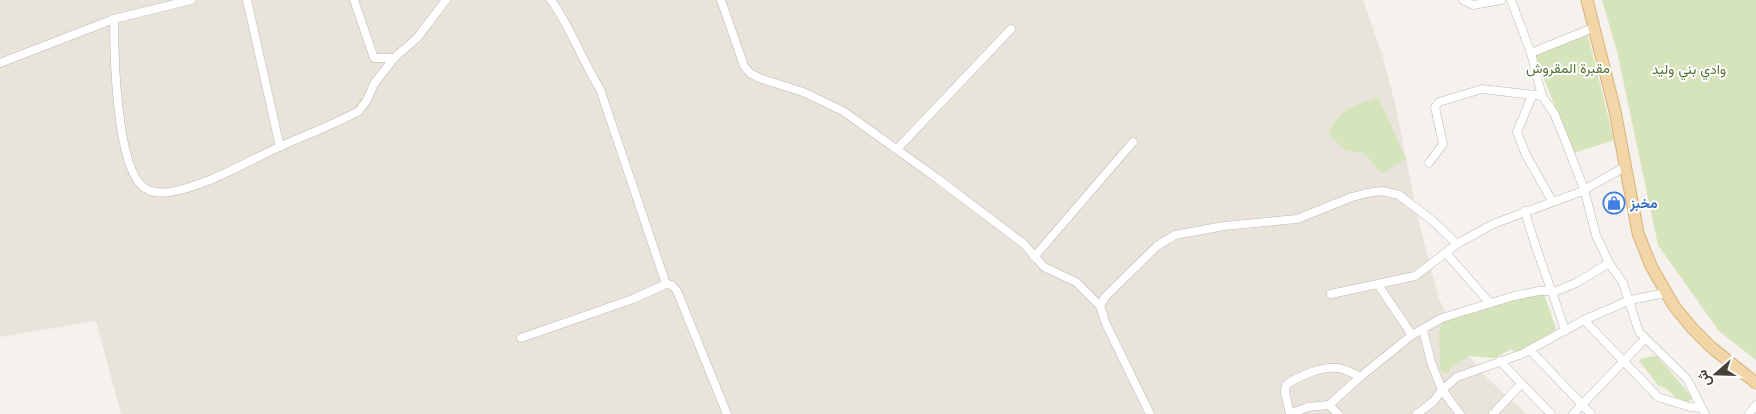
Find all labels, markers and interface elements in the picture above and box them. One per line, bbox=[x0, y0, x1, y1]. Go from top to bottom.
park label: مقبرة المقروش bbox=[1526, 59, 1610, 77]
park label: وادي بني وليد bbox=[1652, 60, 1726, 81]
shop icon: مخبز bbox=[1602, 191, 1626, 215]
place label: مخبز bbox=[1629, 194, 1658, 212]
north arrow bbox=[1691, 349, 1741, 399]
text: ش bbox=[1692, 367, 1715, 389]

